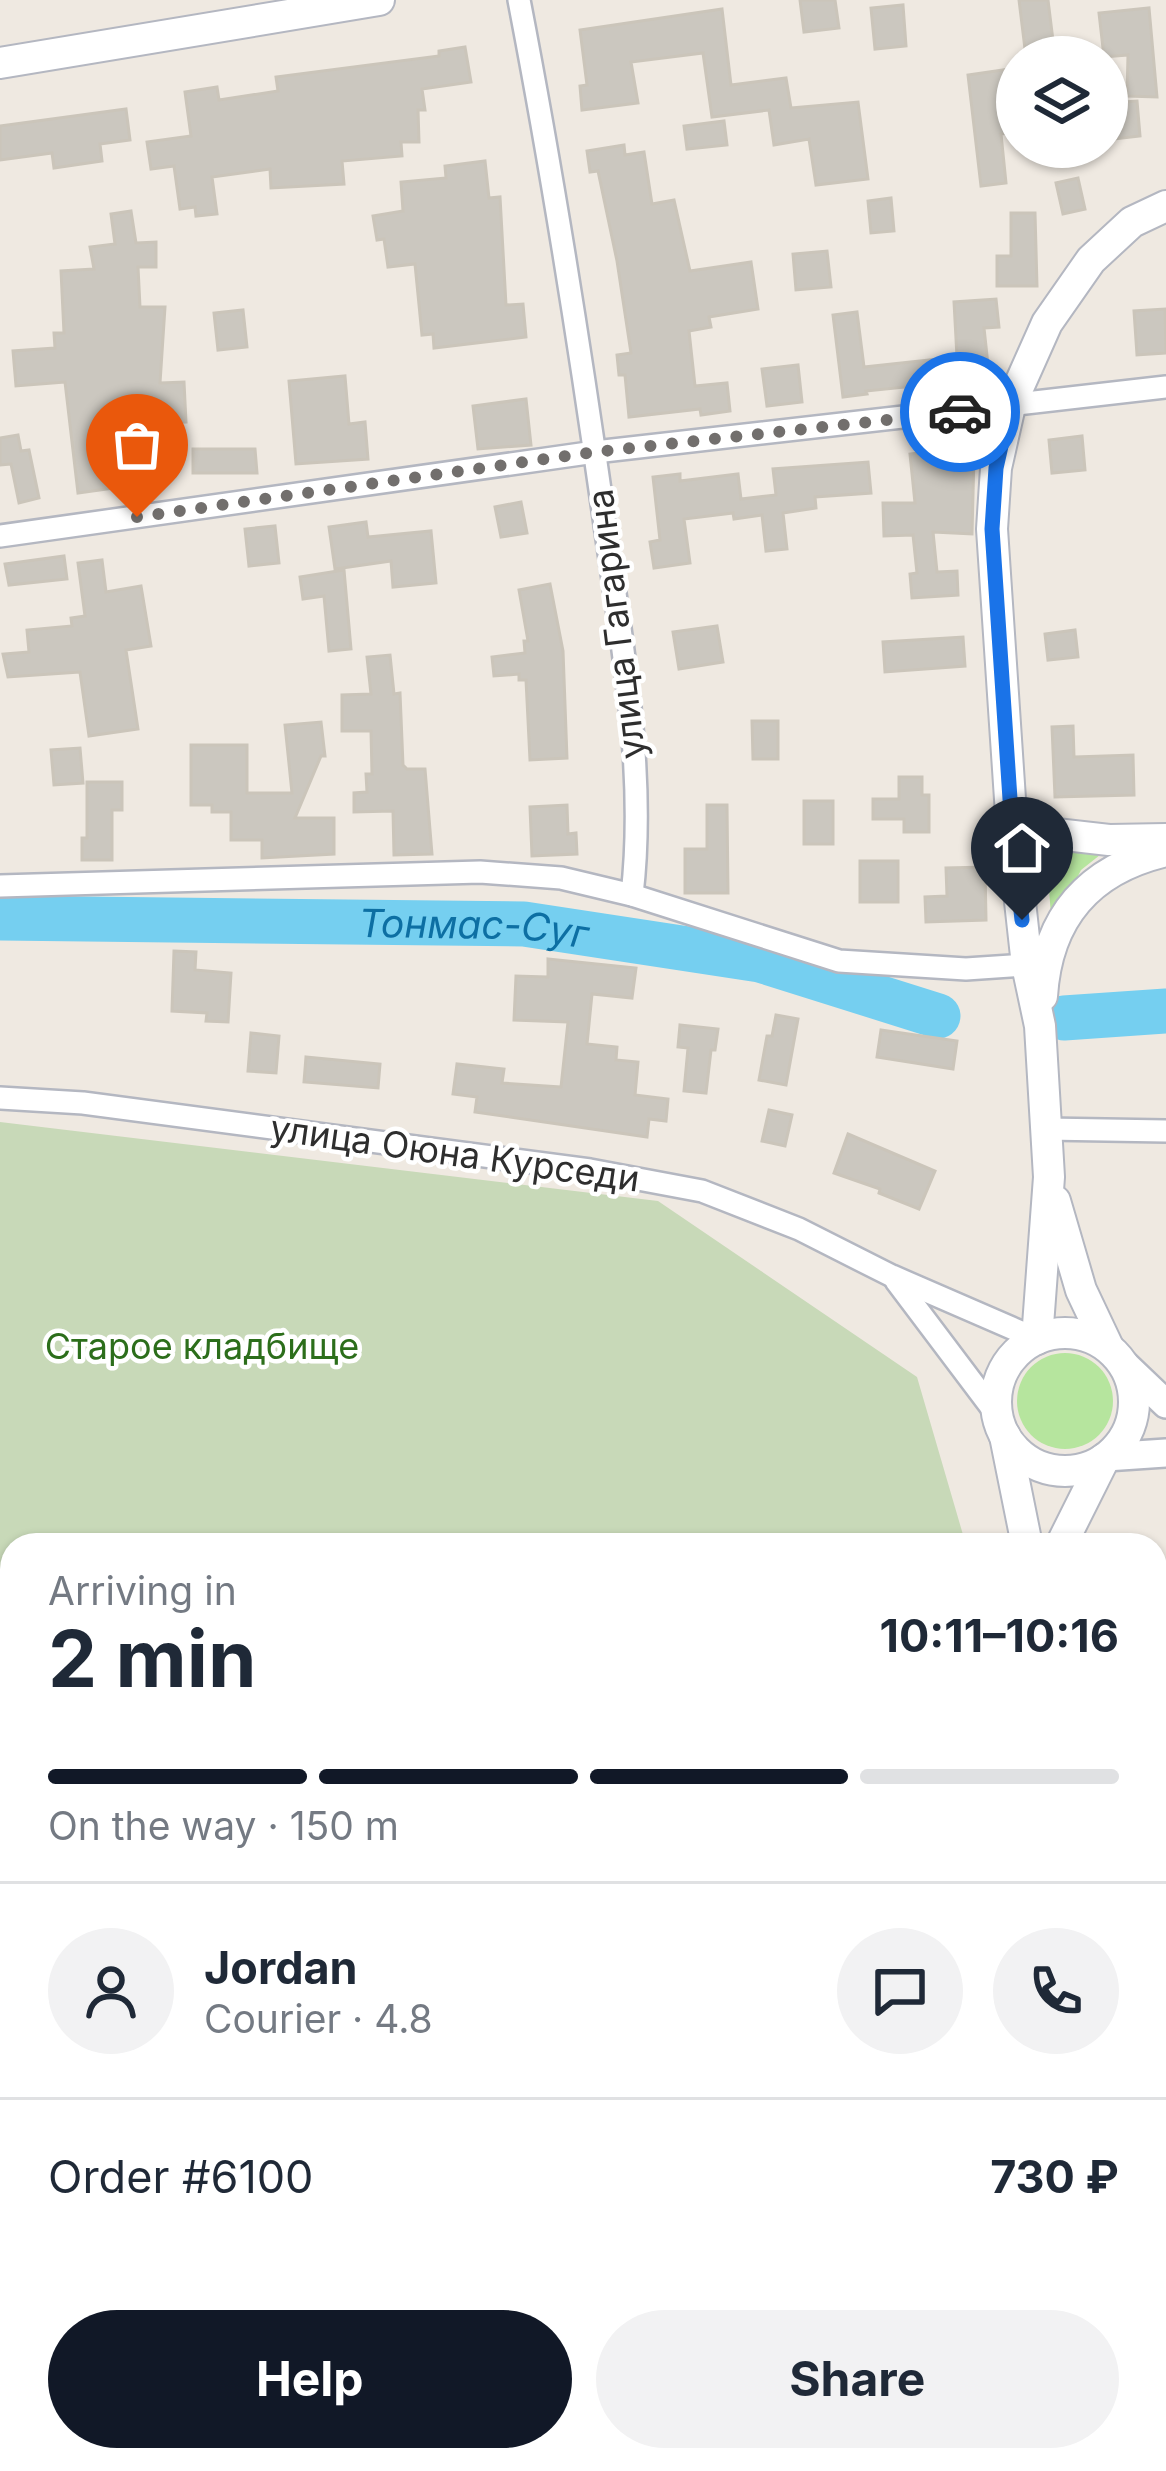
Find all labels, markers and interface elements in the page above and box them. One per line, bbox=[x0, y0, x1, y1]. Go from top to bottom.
map controls bbox=[996, 36, 1128, 168]
button: layers bbox=[996, 36, 1128, 168]
courier bbox=[900, 352, 1020, 472]
icon: car bbox=[927, 379, 993, 445]
pin bbox=[86, 394, 188, 517]
icon: bag bbox=[104, 412, 170, 478]
street label: улица Гагарина bbox=[578, 487, 654, 761]
pin bbox=[971, 797, 1073, 920]
icon: home bbox=[989, 815, 1055, 881]
water label: Тонмас-Суг bbox=[358, 899, 593, 957]
street label: улица Оюна Курседи bbox=[268, 1105, 642, 1201]
park label: Старое кладбище bbox=[45, 1324, 359, 1368]
text: Arriving in bbox=[48, 1567, 237, 1614]
text: 10:11–10:16 bbox=[880, 1608, 1119, 1663]
text: 2 min bbox=[48, 1611, 256, 1706]
text: On the way · 150 m bbox=[48, 1802, 399, 1849]
button: person bbox=[48, 1928, 174, 2054]
button: chat bbox=[837, 1928, 963, 2054]
button: phone bbox=[993, 1928, 1119, 2054]
text: Jordan bbox=[204, 1940, 358, 1995]
text: Courier · 4.8 bbox=[204, 1995, 433, 2042]
text: Order #6100 bbox=[48, 2149, 313, 2204]
text: 730 ₽ bbox=[990, 2149, 1119, 2204]
button: Help bbox=[48, 2310, 572, 2448]
button: Share bbox=[596, 2310, 1119, 2448]

